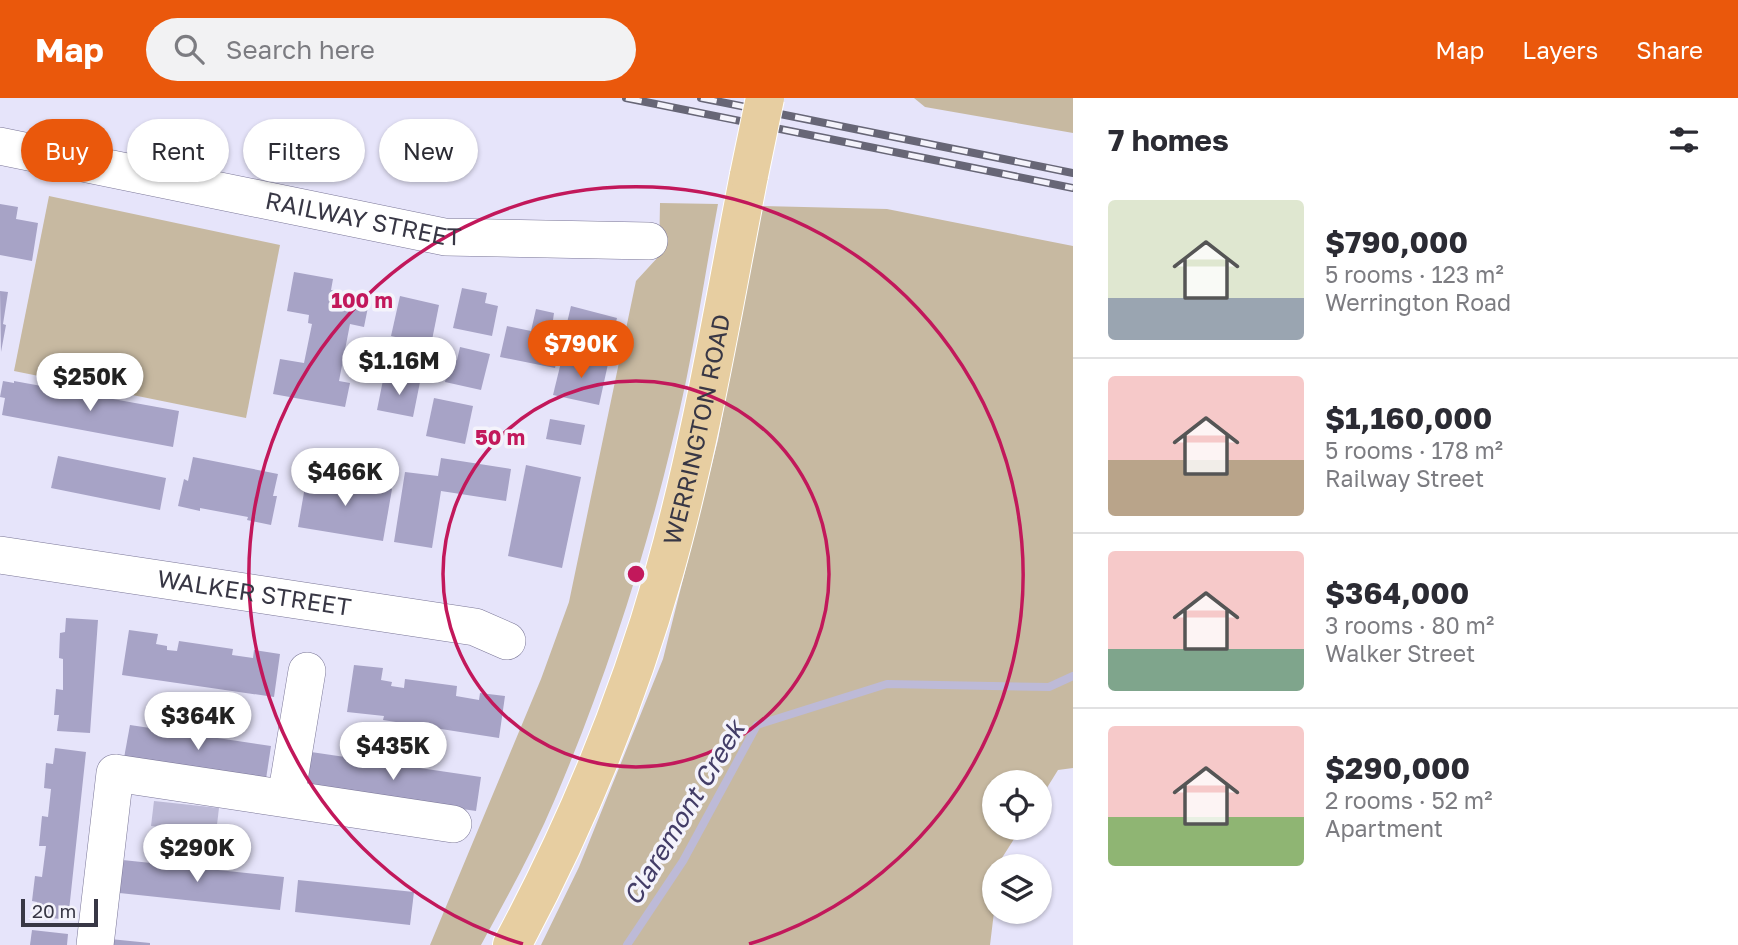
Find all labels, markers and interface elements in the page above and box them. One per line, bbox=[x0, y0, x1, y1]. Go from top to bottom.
search box bbox=[146, 18, 636, 81]
text: Map bbox=[35, 30, 104, 69]
icon: search bbox=[170, 30, 208, 68]
text: Search here bbox=[226, 34, 375, 65]
text: Map bbox=[1435, 35, 1484, 64]
text: Layers bbox=[1522, 35, 1598, 64]
text: Share bbox=[1636, 35, 1703, 64]
chip: Buy bbox=[21, 119, 113, 182]
chip: Rent bbox=[127, 119, 229, 182]
chip: Filters bbox=[243, 119, 365, 182]
chip: New bbox=[379, 119, 478, 182]
icon: filters bbox=[1665, 121, 1703, 159]
text: 7 homes bbox=[1108, 122, 1229, 158]
street label: RAILWAY STREET bbox=[263, 185, 462, 250]
text: $790,000 bbox=[1325, 224, 1468, 260]
icon: home bbox=[1164, 228, 1248, 312]
text: 5 rooms · 123 m² bbox=[1325, 260, 1504, 288]
text: 100 m bbox=[331, 287, 393, 313]
text: Werrington Road bbox=[1325, 288, 1511, 316]
street label: WERRINGTON ROAD bbox=[656, 311, 735, 548]
pin: $790K bbox=[532, 320, 630, 380]
text: $790K bbox=[544, 329, 618, 357]
pin: $1.16M bbox=[342, 338, 456, 397]
text: $1.16M bbox=[358, 346, 440, 374]
pin: $250K bbox=[41, 354, 139, 413]
text: $250K bbox=[52, 362, 128, 390]
text: $1,160,000 bbox=[1325, 400, 1492, 436]
icon: home bbox=[1164, 404, 1248, 488]
text: 50 m bbox=[475, 424, 525, 450]
text: 5 rooms · 178 m² bbox=[1325, 436, 1503, 464]
pin: $466K bbox=[296, 448, 394, 508]
text: $466K bbox=[307, 457, 383, 485]
text: Railway Street bbox=[1325, 464, 1484, 492]
centre of rings bbox=[624, 562, 648, 586]
street label: WALKER STREET bbox=[155, 563, 353, 621]
text: $364,000 bbox=[1325, 575, 1469, 611]
icon: home bbox=[1164, 579, 1248, 663]
text: 3 rooms · 80 m² bbox=[1325, 611, 1494, 639]
text: Walker Street bbox=[1325, 639, 1475, 667]
pin: $364K bbox=[149, 692, 247, 752]
text: $364K bbox=[160, 701, 236, 729]
water label: Claremont Creek bbox=[616, 713, 752, 910]
pin: $435K bbox=[344, 722, 442, 782]
text: $435K bbox=[356, 731, 430, 759]
text: $290,000 bbox=[1325, 750, 1470, 786]
icon: home bbox=[1164, 754, 1248, 838]
map controls bbox=[982, 770, 1052, 924]
button: locate bbox=[982, 770, 1052, 840]
text: 2 rooms · 52 m² bbox=[1325, 786, 1492, 814]
text: Apartment bbox=[1325, 814, 1443, 842]
pin: $290K bbox=[148, 824, 246, 884]
text: $290K bbox=[159, 833, 235, 861]
button: layers bbox=[982, 854, 1052, 924]
scale bar bbox=[21, 896, 98, 928]
text: 20 m bbox=[32, 899, 76, 922]

